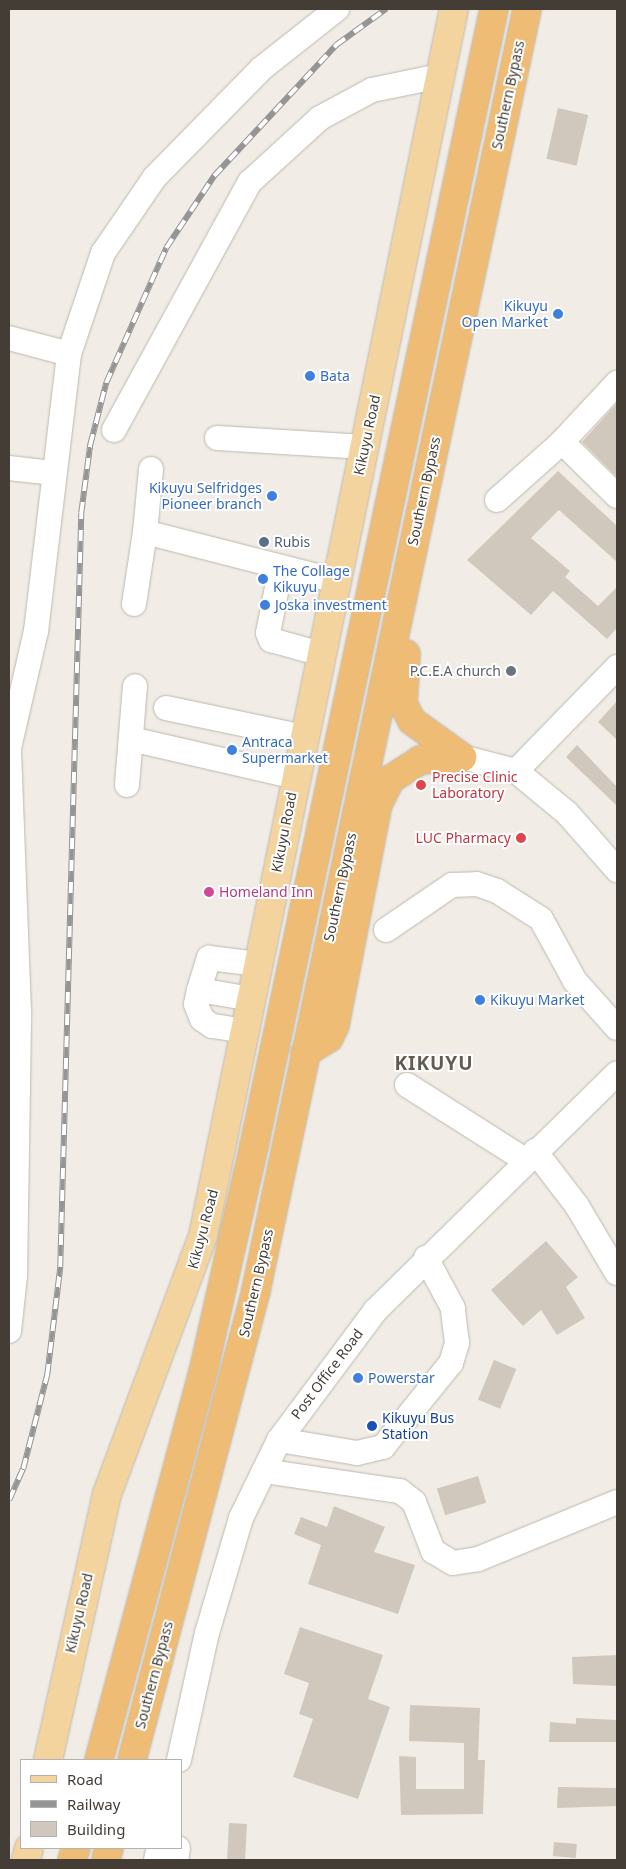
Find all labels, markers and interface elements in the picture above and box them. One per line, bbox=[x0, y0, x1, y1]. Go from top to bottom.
street label: Southern Bypass bbox=[488, 39, 528, 151]
place label: Kikuyu Open Market bbox=[462, 298, 548, 331]
marker: Kikuyu Open Market bbox=[552, 308, 564, 320]
place label: Bata bbox=[320, 368, 350, 384]
marker: Bata bbox=[304, 370, 316, 382]
street label: Kikuyu Road bbox=[350, 393, 384, 477]
street label: Southern Bypass bbox=[404, 435, 444, 547]
place label: Kikuyu Selfridges Pioneer branch bbox=[149, 480, 262, 512]
marker: Kikuyu Selfridges Pioneer branch bbox=[266, 490, 278, 502]
place label: Rubis bbox=[274, 534, 310, 550]
marker: Rubis bbox=[258, 536, 270, 548]
place label: The Collage Kikuyu bbox=[273, 563, 350, 596]
marker: The Collage Kikuyu bbox=[257, 573, 269, 585]
place label: Joska investment bbox=[275, 597, 387, 613]
marker: Joska investment bbox=[259, 599, 271, 611]
place label: P.C.E.A church bbox=[410, 663, 501, 679]
marker: P.C.E.A church bbox=[505, 665, 517, 677]
place label: Antraca Supermarket bbox=[242, 734, 328, 766]
marker: Antraca Supermarket bbox=[226, 744, 238, 756]
place label: Precise Clinic Laboratory bbox=[432, 769, 517, 802]
marker: Precise Clinic Laboratory bbox=[414, 778, 428, 792]
street label: Kikuyu Road bbox=[268, 790, 300, 874]
place label: LUC Pharmacy bbox=[416, 830, 511, 846]
street label: Southern Bypass bbox=[320, 831, 360, 943]
marker: LUC Pharmacy bbox=[515, 832, 527, 844]
place label: Homeland Inn bbox=[219, 884, 313, 900]
marker: Homeland Inn bbox=[203, 886, 215, 898]
place label: Kikuyu Market bbox=[490, 992, 585, 1008]
marker: Kikuyu Market bbox=[474, 994, 486, 1006]
district label: KIKUYU bbox=[394, 1053, 474, 1075]
street label: Kikuyu Road bbox=[184, 1187, 222, 1271]
street label: Southern Bypass bbox=[235, 1227, 277, 1339]
street label: Post Office Road bbox=[288, 1326, 366, 1422]
place label: Powerstar bbox=[368, 1370, 435, 1386]
marker: Powerstar bbox=[352, 1372, 364, 1384]
place label: Kikuyu Bus Station bbox=[382, 1410, 454, 1442]
marker: Kikuyu Bus Station bbox=[366, 1420, 378, 1432]
street label: Kikuyu Road bbox=[62, 1571, 96, 1655]
street label: Southern Bypass bbox=[132, 1619, 176, 1731]
legend bbox=[20, 1759, 182, 1849]
text: Road bbox=[67, 1769, 103, 1789]
text: Railway bbox=[67, 1794, 120, 1814]
text: Building bbox=[67, 1819, 125, 1839]

